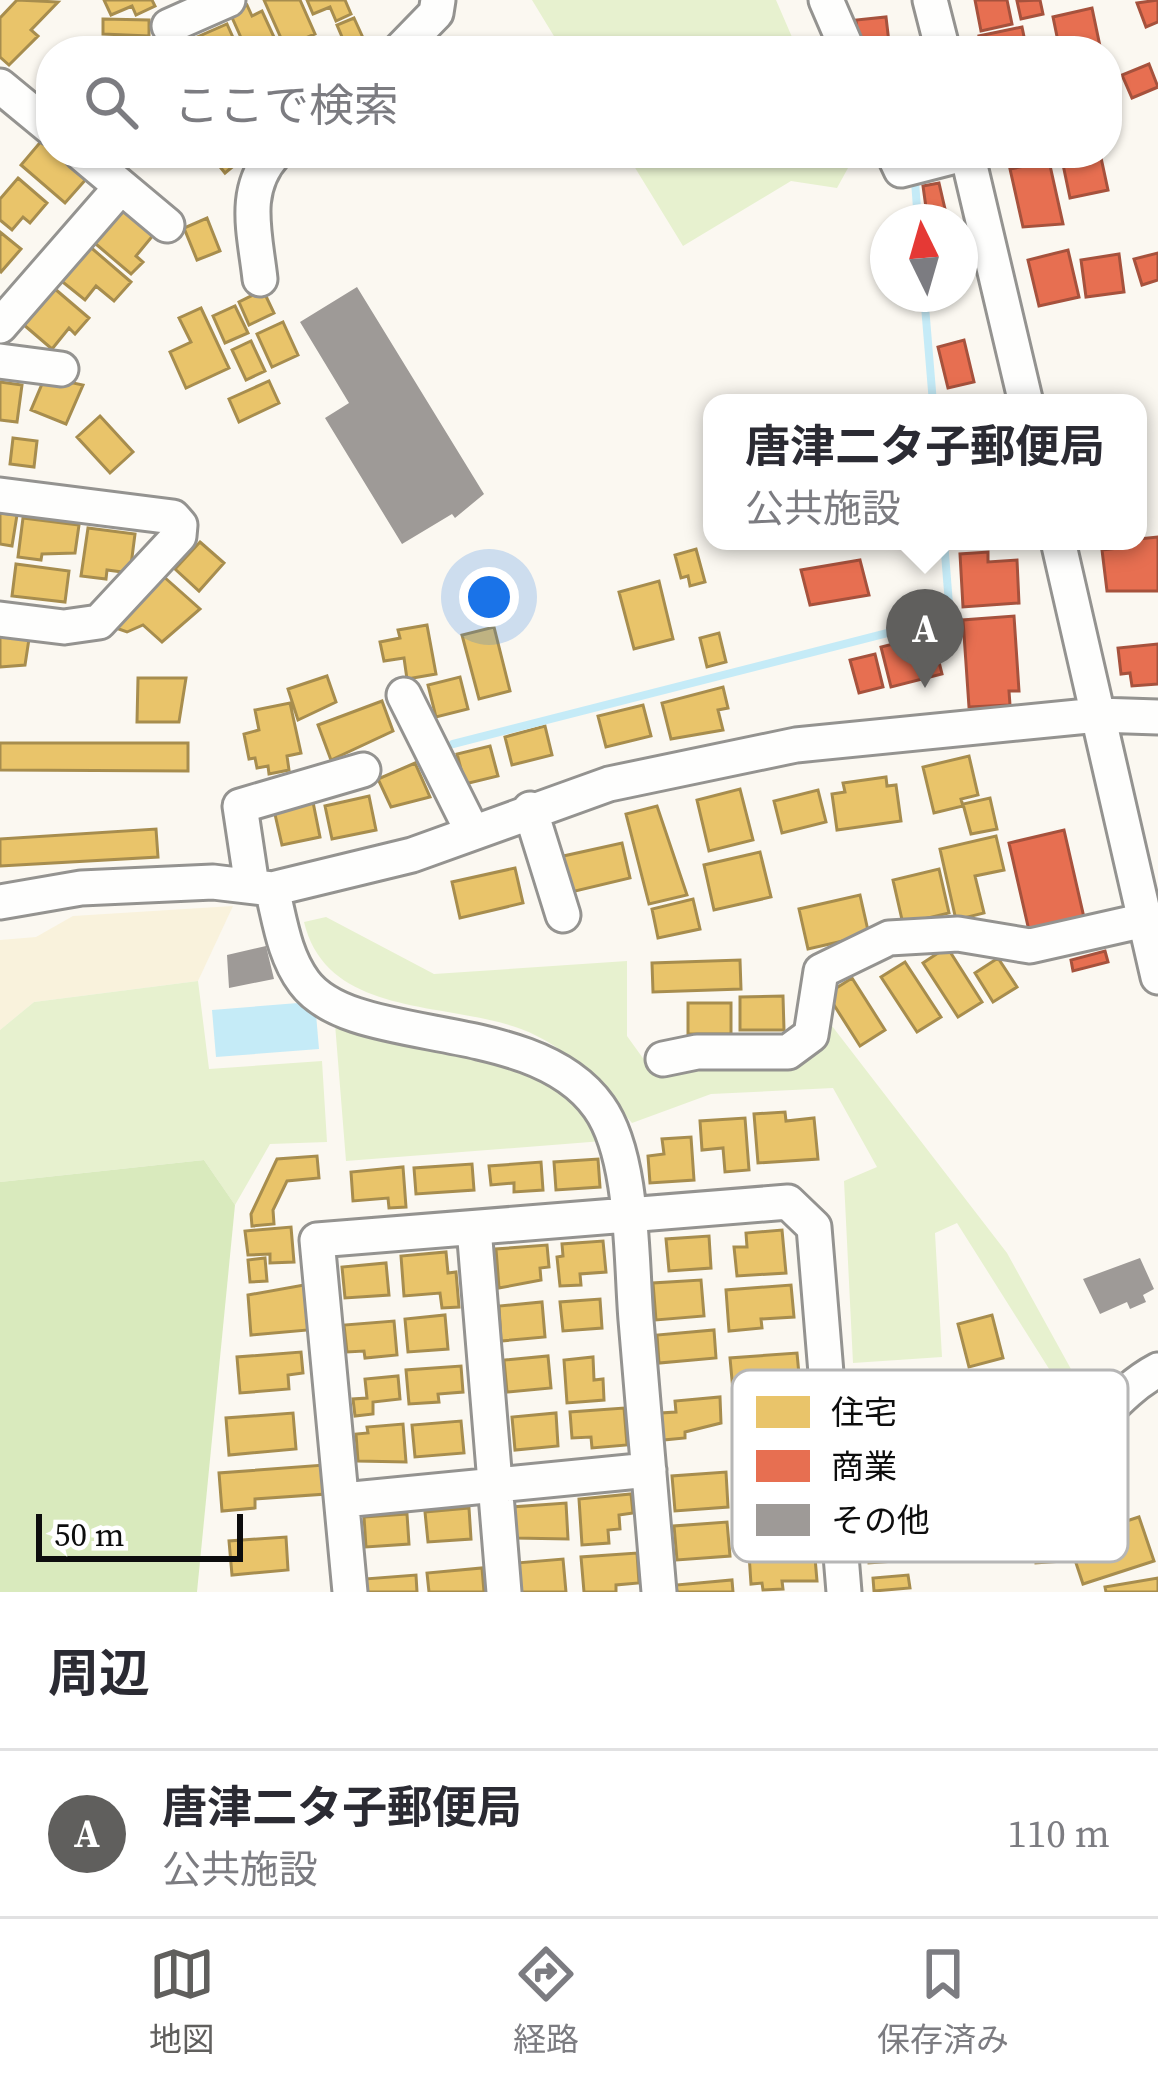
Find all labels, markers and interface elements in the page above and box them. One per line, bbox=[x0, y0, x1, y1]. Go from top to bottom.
search box bbox=[36, 36, 1122, 168]
icon: search bbox=[78, 69, 144, 135]
text: ここで検索 bbox=[174, 74, 399, 136]
north arrow bbox=[870, 204, 978, 312]
popup bbox=[703, 394, 1147, 550]
text: 唐津二タ子郵便局 bbox=[745, 415, 1105, 477]
text: 公共施設 bbox=[745, 482, 901, 535]
your location bbox=[459, 567, 519, 627]
pin: A bbox=[886, 589, 964, 688]
legend bbox=[732, 1370, 1128, 1562]
text: 住宅 bbox=[831, 1390, 897, 1435]
text: 商業 bbox=[831, 1444, 897, 1489]
text: その他 bbox=[831, 1498, 930, 1543]
scale bar bbox=[36, 1508, 243, 1561]
text: 50 m bbox=[54, 1512, 124, 1557]
text: 周辺 bbox=[48, 1638, 150, 1708]
text: 唐津二タ子郵便局 bbox=[162, 1776, 522, 1838]
text: A bbox=[74, 1807, 100, 1860]
text: 110 m bbox=[1007, 1807, 1110, 1860]
text: 公共施設 bbox=[162, 1843, 318, 1896]
tab: 地図 bbox=[149, 1941, 215, 2062]
tab: 経路 bbox=[513, 1941, 579, 2062]
tab: 保存済み bbox=[877, 1941, 1009, 2062]

